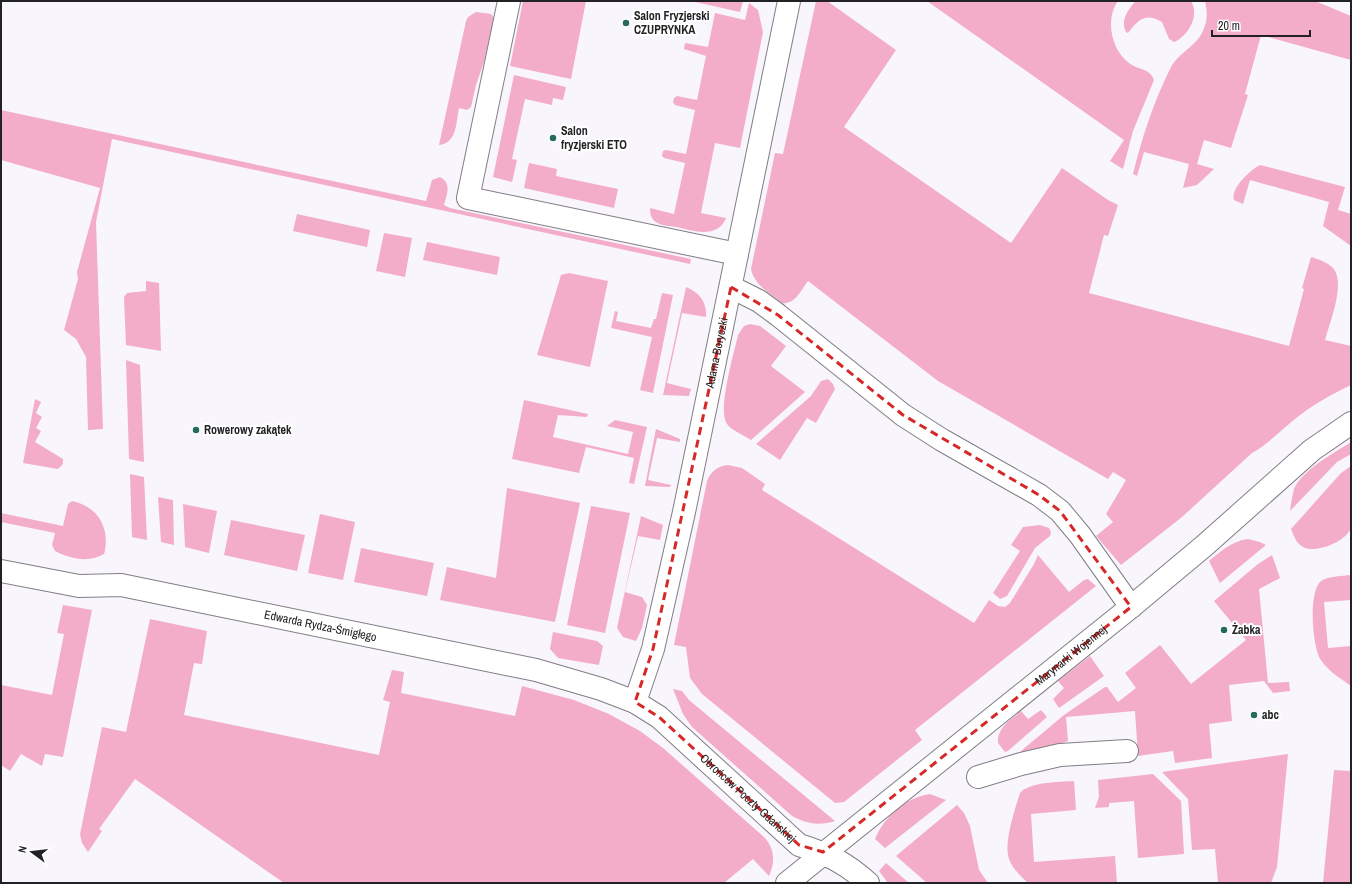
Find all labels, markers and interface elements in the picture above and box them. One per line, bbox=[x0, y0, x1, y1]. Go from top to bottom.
place label: Salon Fryzjerski CZUPRYNKA bbox=[634, 8, 710, 38]
scale bar bbox=[1212, 12, 1310, 38]
marker: Salon Fryzjerski CZUPRYNKA bbox=[621, 18, 631, 28]
text: 20 m bbox=[1218, 18, 1240, 34]
place label: Salon fryzjerski ETO bbox=[561, 123, 627, 153]
marker: Salon fryzjerski ETO bbox=[548, 133, 558, 143]
street label: Adama Boryczki bbox=[701, 316, 732, 391]
place label: Rowerowy zakątek bbox=[204, 422, 292, 438]
marker: Rowerowy zakątek bbox=[191, 425, 201, 435]
street label: Edwarda Rydza-Śmigłego bbox=[263, 607, 378, 645]
street label: Marynarki Wojennej bbox=[1032, 622, 1110, 689]
place label: Żabka bbox=[1232, 622, 1261, 638]
marker: Żabka bbox=[1219, 625, 1229, 635]
place label: abc bbox=[1262, 707, 1279, 723]
marker: abc bbox=[1249, 710, 1259, 720]
street label: Obrońców Poczty Gdańskiej bbox=[697, 750, 799, 846]
north arrow bbox=[12, 832, 52, 872]
text: N bbox=[15, 844, 30, 854]

